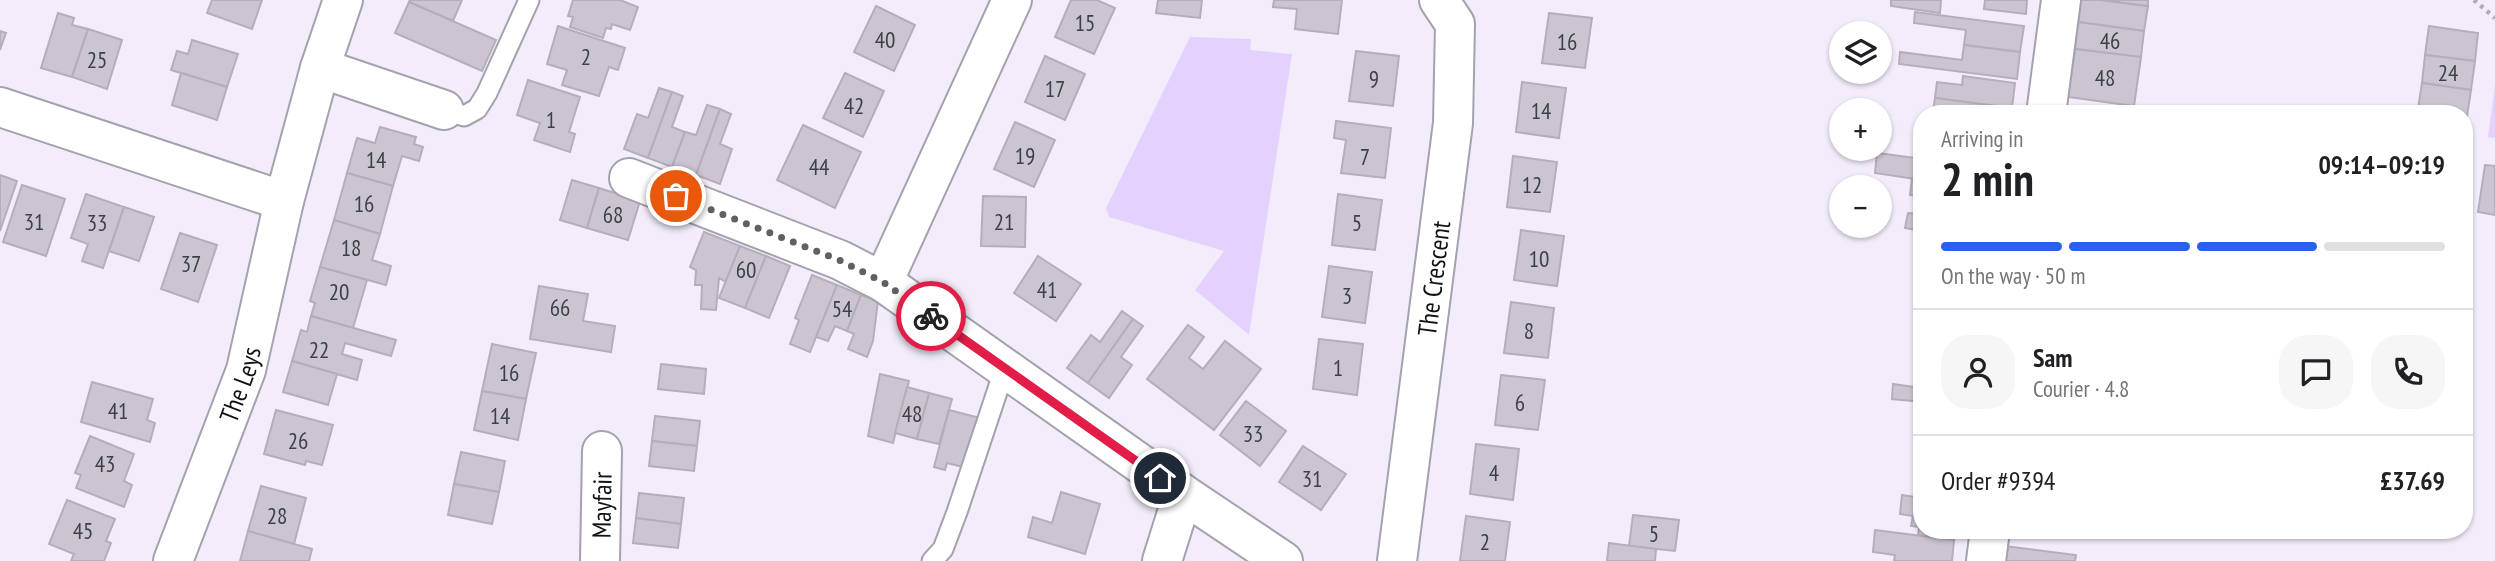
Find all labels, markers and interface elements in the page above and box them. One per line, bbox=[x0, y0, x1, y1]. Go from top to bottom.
house number: 15 bbox=[1075, 8, 1095, 37]
map controls bbox=[1829, 21, 1892, 238]
button: layers bbox=[1829, 21, 1892, 84]
house number: 40 bbox=[875, 25, 895, 54]
house number: 46 bbox=[2100, 26, 2120, 55]
house number: 16 bbox=[1557, 27, 1577, 56]
house number: 2 bbox=[581, 42, 591, 71]
house number: 25 bbox=[87, 45, 107, 74]
house number: 24 bbox=[2438, 58, 2458, 87]
house number: 48 bbox=[2095, 63, 2115, 92]
house number: 9 bbox=[1369, 64, 1379, 93]
house number: 17 bbox=[1045, 74, 1065, 103]
house number: 42 bbox=[844, 91, 864, 120]
house number: 14 bbox=[1531, 96, 1551, 125]
button: + bbox=[1829, 98, 1892, 161]
house number: 1 bbox=[546, 105, 556, 134]
text: Arriving in bbox=[1941, 124, 2023, 153]
house number: 19 bbox=[1015, 141, 1035, 170]
house number: 7 bbox=[1360, 142, 1370, 171]
house number: 14 bbox=[366, 145, 386, 174]
text: 09:14–09:19 bbox=[2318, 148, 2445, 181]
text: 2 min bbox=[1941, 149, 2034, 209]
house number: 44 bbox=[809, 152, 829, 181]
pin bbox=[646, 166, 706, 226]
house number: 12 bbox=[1522, 170, 1542, 199]
button: − bbox=[1829, 175, 1892, 238]
icon: bag bbox=[657, 177, 695, 215]
house number: 16 bbox=[354, 189, 374, 218]
house number: 68 bbox=[603, 200, 623, 229]
house number: 31 bbox=[24, 207, 44, 236]
house number: 21 bbox=[994, 207, 1014, 236]
house number: 33 bbox=[87, 208, 107, 237]
house number: 5 bbox=[1352, 208, 1362, 237]
street label: The Crescent bbox=[1409, 219, 1457, 338]
house number: 18 bbox=[341, 233, 361, 262]
house number: 10 bbox=[1529, 244, 1549, 273]
house number: 37 bbox=[181, 249, 201, 278]
house number: 60 bbox=[736, 255, 756, 284]
text: On the way · 50 m bbox=[1941, 261, 2085, 290]
house number: 41 bbox=[1037, 275, 1057, 304]
house number: 20 bbox=[329, 277, 349, 306]
courier bbox=[896, 281, 966, 351]
house number: 3 bbox=[1342, 281, 1352, 310]
house number: 66 bbox=[550, 293, 570, 322]
house number: 54 bbox=[832, 294, 852, 323]
icon: bike bbox=[912, 297, 950, 335]
house number: 8 bbox=[1524, 316, 1534, 345]
house number: 22 bbox=[309, 335, 329, 364]
button: person bbox=[1941, 335, 2015, 409]
button: chat bbox=[2279, 335, 2353, 409]
button: phone bbox=[2371, 335, 2445, 409]
text: Sam bbox=[2033, 341, 2072, 374]
street label: The Leys bbox=[211, 343, 267, 427]
house number: 1 bbox=[1333, 353, 1343, 382]
house number: 16 bbox=[499, 358, 519, 387]
text: Courier · 4.8 bbox=[2033, 374, 2129, 403]
house number: 6 bbox=[1515, 388, 1525, 417]
house number: 41 bbox=[108, 396, 128, 425]
house number: 48 bbox=[902, 399, 922, 428]
house number: 14 bbox=[490, 401, 510, 430]
house number: 33 bbox=[1243, 419, 1263, 448]
house number: 26 bbox=[288, 426, 308, 455]
pin bbox=[1130, 448, 1190, 508]
house number: 43 bbox=[95, 449, 115, 478]
house number: 4 bbox=[1489, 458, 1499, 487]
icon: home bbox=[1141, 459, 1179, 497]
house number: 31 bbox=[1302, 464, 1322, 493]
text: Order #9394 bbox=[1941, 464, 2056, 497]
text: £37.69 bbox=[2380, 464, 2445, 497]
street label: Mayfair bbox=[584, 471, 618, 539]
house number: 28 bbox=[267, 501, 287, 530]
house number: 45 bbox=[73, 516, 93, 545]
house number: 5 bbox=[1649, 519, 1659, 548]
house number: 2 bbox=[1480, 527, 1490, 556]

